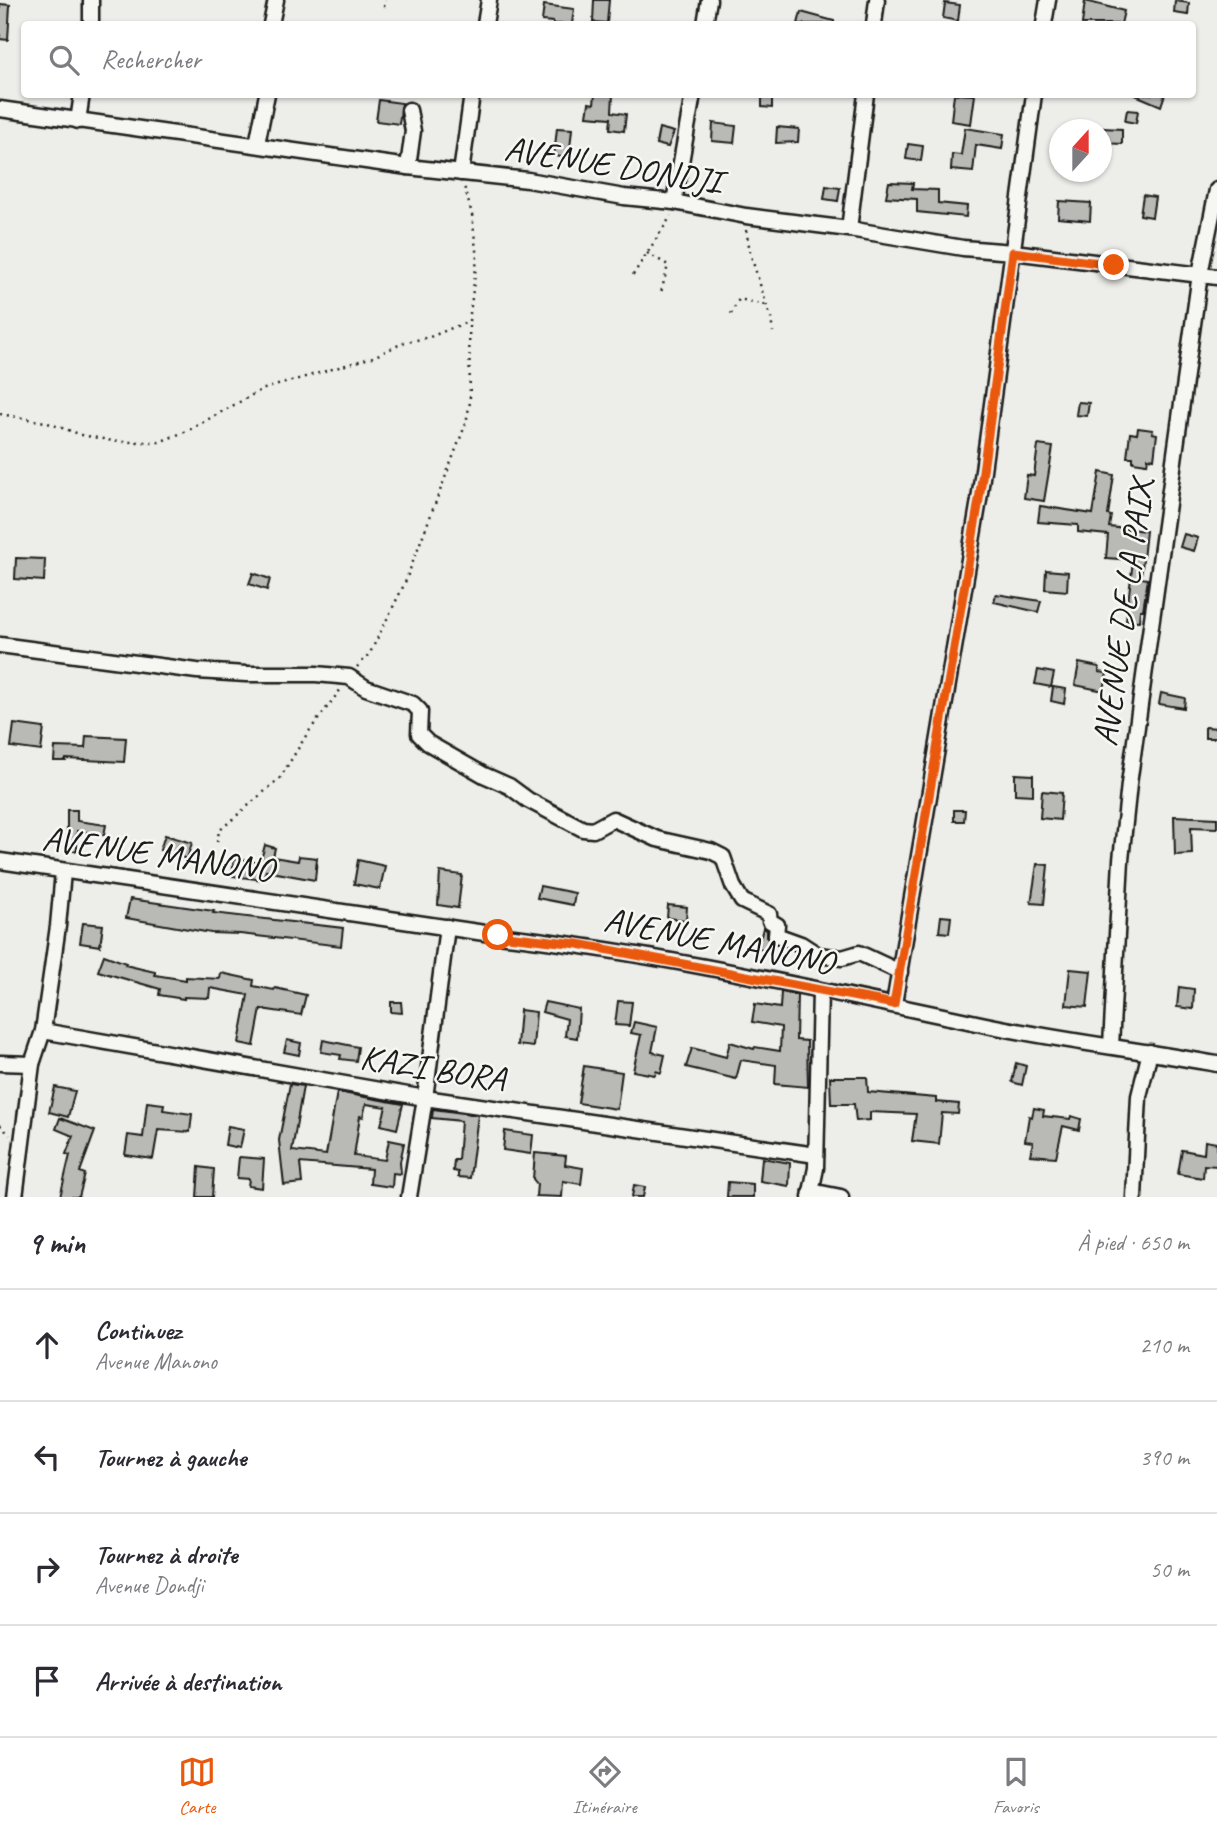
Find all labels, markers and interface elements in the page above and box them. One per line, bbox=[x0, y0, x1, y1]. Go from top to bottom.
search box bbox=[21, 21, 1196, 98]
icon: search bbox=[45, 41, 83, 79]
text: Rechercher bbox=[101, 43, 201, 76]
north arrow bbox=[1049, 119, 1112, 182]
street label: AVENUE DONDJI bbox=[502, 126, 731, 205]
route end bbox=[1098, 249, 1129, 280]
street label: AVENUE DE LA PAIX bbox=[1082, 472, 1165, 749]
street label: AVENUE MANONO bbox=[40, 816, 280, 893]
street label: AVENUE MANONO bbox=[601, 897, 841, 986]
route start bbox=[482, 919, 513, 950]
street label: KAZI BORA bbox=[357, 1034, 510, 1102]
text: 9 min bbox=[28, 1224, 85, 1262]
text: À pied · 650 m bbox=[1077, 1228, 1189, 1257]
text: Continuez bbox=[95, 1314, 181, 1347]
icon: ahead bbox=[28, 1326, 66, 1364]
text: 210 m bbox=[1140, 1331, 1189, 1360]
text: Avenue Manono bbox=[95, 1347, 217, 1376]
icon: left bbox=[28, 1438, 66, 1476]
text: Tournez à gauche bbox=[95, 1441, 246, 1474]
text: 390 m bbox=[1140, 1443, 1189, 1472]
text: Tournez à droite bbox=[95, 1538, 237, 1571]
icon: right bbox=[28, 1550, 66, 1588]
text: 50 m bbox=[1150, 1555, 1189, 1584]
text: Avenue Dondji bbox=[95, 1571, 203, 1600]
icon: arrive bbox=[28, 1662, 66, 1700]
text: Arrivée à destination bbox=[95, 1665, 281, 1698]
tab: Carte bbox=[178, 1753, 216, 1819]
tab: Itinéraire bbox=[573, 1753, 637, 1819]
tab: Favoris bbox=[993, 1753, 1039, 1819]

